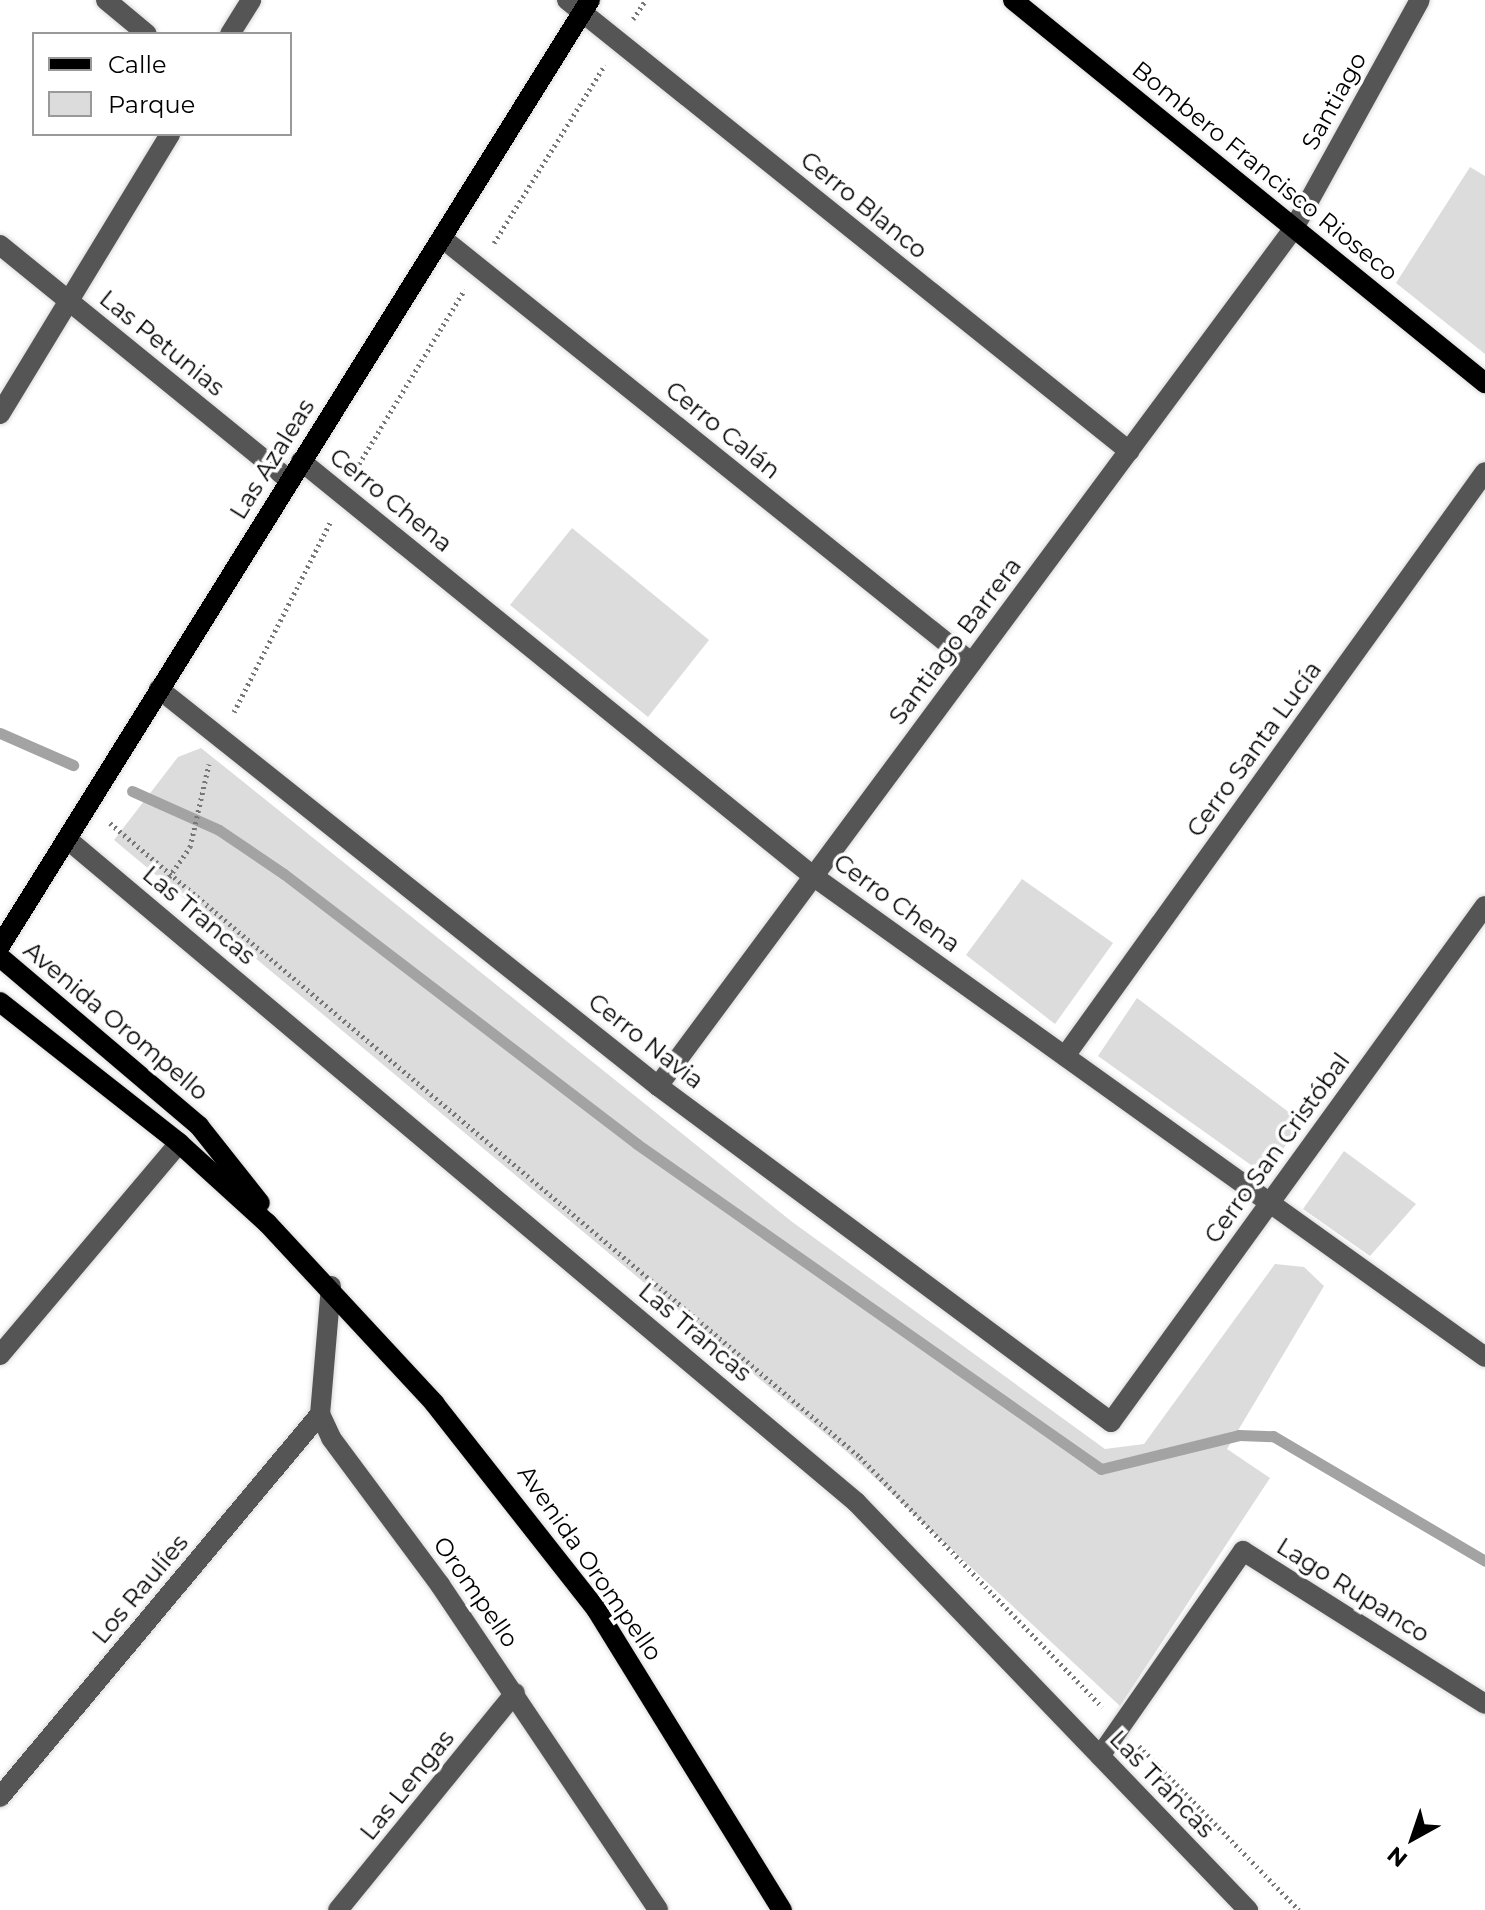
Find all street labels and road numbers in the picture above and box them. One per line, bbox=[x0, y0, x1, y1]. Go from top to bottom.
street label: Santiago bbox=[1295, 47, 1373, 155]
street label: Bombero Francisco Rioseco bbox=[1126, 55, 1404, 287]
street label: Cerro Blanco bbox=[795, 145, 933, 265]
street label: Las Petunias bbox=[94, 284, 230, 402]
street label: Cerro Calán bbox=[660, 375, 786, 485]
street label: Las Azaleas bbox=[224, 394, 320, 524]
street label: Cerro Chena bbox=[324, 442, 458, 558]
street label: Santiago Barrera bbox=[883, 552, 1027, 730]
street label: Cerro Santa Lucía bbox=[1181, 656, 1327, 842]
street label: Cerro Chena bbox=[828, 848, 966, 958]
street label: Las Trancas bbox=[137, 860, 261, 970]
street label: Avenida Orompello bbox=[18, 935, 214, 1107]
street label: Cerro Navia bbox=[583, 987, 709, 1095]
street label: Cerro San Cristóbal bbox=[1198, 1047, 1356, 1249]
street label: Las Trancas bbox=[633, 1277, 757, 1387]
street label: Avenida Orompello bbox=[512, 1460, 668, 1666]
street label: Los Raulíes bbox=[86, 1529, 194, 1649]
street label: Orompello bbox=[427, 1531, 525, 1653]
street label: Lago Rupanco bbox=[1271, 1532, 1435, 1648]
street label: Las Lengas bbox=[354, 1724, 460, 1846]
street label: Las Trancas bbox=[1104, 1724, 1220, 1844]

